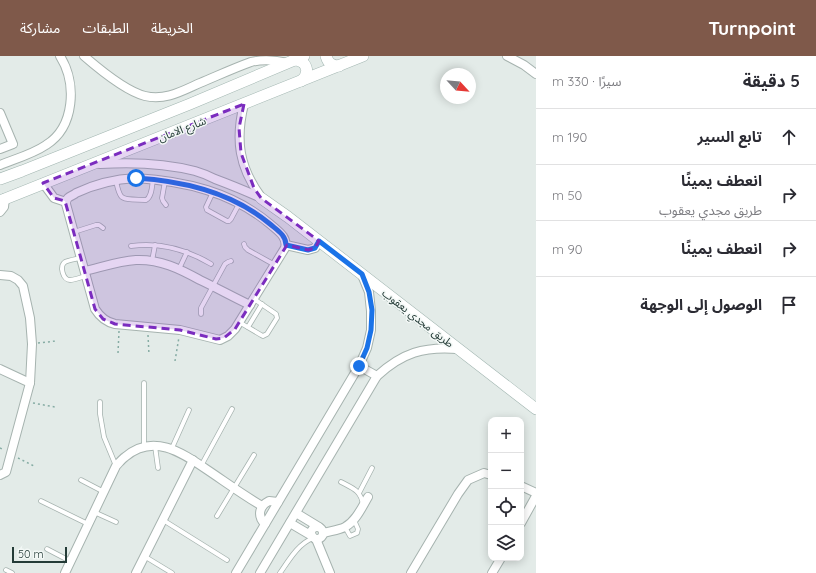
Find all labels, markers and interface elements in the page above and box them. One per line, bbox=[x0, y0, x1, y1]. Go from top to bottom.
text: Turnpoint bbox=[708, 16, 796, 40]
text: مشاركة bbox=[20, 19, 60, 37]
text: الطبقات bbox=[82, 19, 129, 37]
text: الخريطة bbox=[151, 19, 193, 37]
north arrow bbox=[440, 68, 476, 104]
text: 5 دقيقة bbox=[743, 70, 800, 91]
text: سيرًا · 330 m bbox=[552, 73, 621, 89]
street label: شارع الامان bbox=[156, 113, 209, 145]
icon: ahead bbox=[778, 126, 800, 148]
text: تابع السير bbox=[698, 127, 762, 146]
text: 190 m bbox=[552, 129, 587, 145]
route start bbox=[127, 169, 145, 187]
text: انعطف يمينًا bbox=[681, 171, 762, 190]
icon: right bbox=[778, 184, 800, 206]
text: 50 m bbox=[552, 187, 582, 203]
text: طريق مجدي يعقوب bbox=[659, 202, 762, 218]
icon: right bbox=[778, 238, 800, 260]
text: انعطف يمينًا bbox=[681, 239, 762, 258]
text: 90 m bbox=[552, 241, 582, 257]
street label: طريق مجدي يعقوب bbox=[378, 286, 457, 352]
icon: arrive bbox=[778, 294, 800, 316]
text: الوصول إلى الوجهة bbox=[640, 295, 762, 314]
route end bbox=[350, 357, 368, 375]
map controls bbox=[488, 417, 524, 561]
button: + bbox=[488, 417, 524, 453]
button: − bbox=[488, 453, 524, 489]
button: locate bbox=[488, 489, 524, 525]
button: layers bbox=[488, 525, 524, 561]
scale bar bbox=[12, 545, 67, 564]
text: 50 m bbox=[18, 547, 44, 561]

